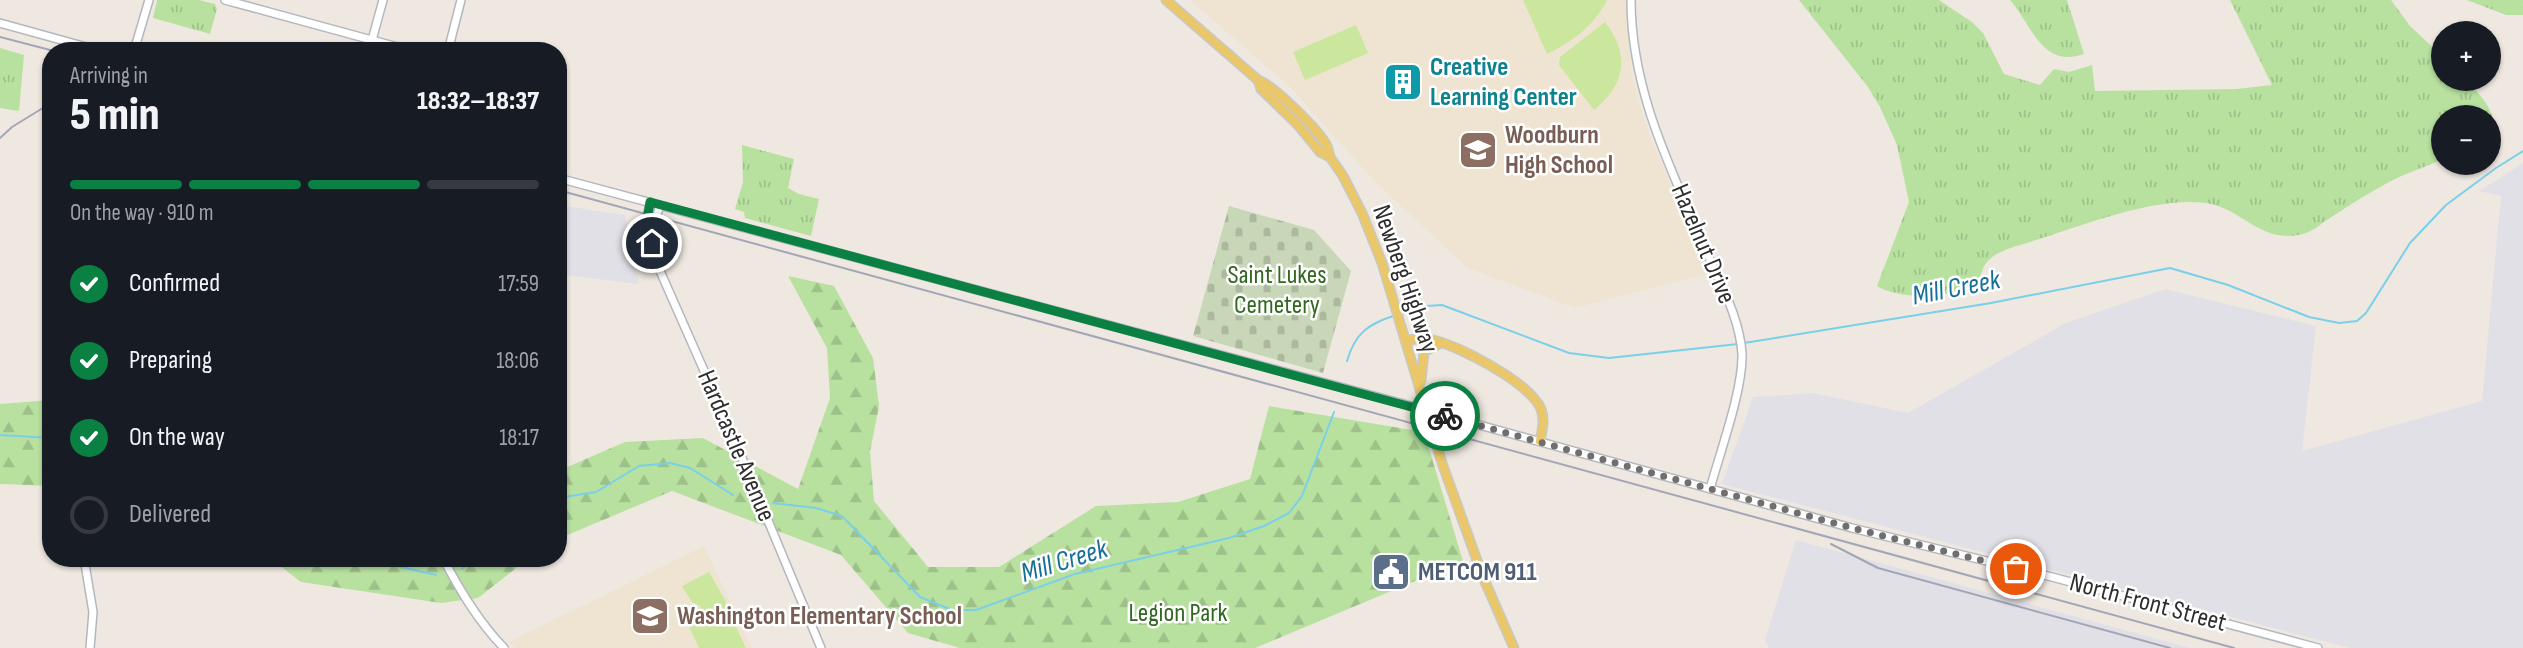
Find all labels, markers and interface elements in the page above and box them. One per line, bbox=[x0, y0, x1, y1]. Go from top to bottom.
map controls bbox=[2431, 21, 2501, 175]
button: + bbox=[2431, 21, 2501, 91]
place label: Creative Learning Center bbox=[1430, 52, 1577, 113]
building icon: Creative Learning Center bbox=[1382, 61, 1424, 103]
text: Arriving in bbox=[70, 62, 148, 90]
text: 18:32–18:37 bbox=[417, 86, 539, 117]
text: 5 min bbox=[70, 88, 160, 143]
button: − bbox=[2431, 105, 2501, 175]
place label: Woodburn High School bbox=[1505, 120, 1613, 181]
school or university icon: Woodburn High School bbox=[1457, 129, 1499, 171]
street label: Hazelnut Drive bbox=[1664, 180, 1742, 308]
text: On the way · 910 m bbox=[70, 199, 213, 227]
street label: Newberg Highway bbox=[1365, 201, 1445, 357]
pin bbox=[622, 213, 682, 273]
icon: home bbox=[633, 224, 671, 262]
park label: Saint Lukes Cemetery bbox=[1227, 260, 1327, 321]
water label: Mill Creek bbox=[1909, 263, 2004, 313]
icon: check bbox=[70, 265, 108, 303]
text: Confirmed bbox=[129, 268, 220, 299]
text: 17:59 bbox=[498, 270, 539, 298]
icon: check bbox=[70, 342, 108, 380]
text: Preparing bbox=[129, 345, 212, 376]
text: 18:06 bbox=[496, 347, 539, 375]
street label: Hardcastle Avenue bbox=[690, 366, 782, 526]
courier bbox=[1410, 381, 1480, 451]
icon: bike bbox=[1426, 397, 1464, 435]
icon: check bbox=[70, 419, 108, 457]
text: On the way bbox=[129, 422, 225, 453]
text: 18:17 bbox=[499, 424, 539, 452]
text: Delivered bbox=[129, 499, 211, 530]
water label: Mill Creek bbox=[1017, 532, 1113, 590]
pin bbox=[1986, 539, 2046, 599]
icon: bag bbox=[1997, 550, 2035, 588]
public building icon: METCOM 911 bbox=[1370, 551, 1412, 593]
place label: METCOM 911 bbox=[1418, 557, 1537, 588]
street label: North Front Street bbox=[2066, 567, 2230, 639]
school or university icon: Washington Elementary School bbox=[629, 595, 671, 637]
park label: Legion Park bbox=[1128, 598, 1228, 629]
place label: Washington Elementary School bbox=[677, 601, 962, 632]

